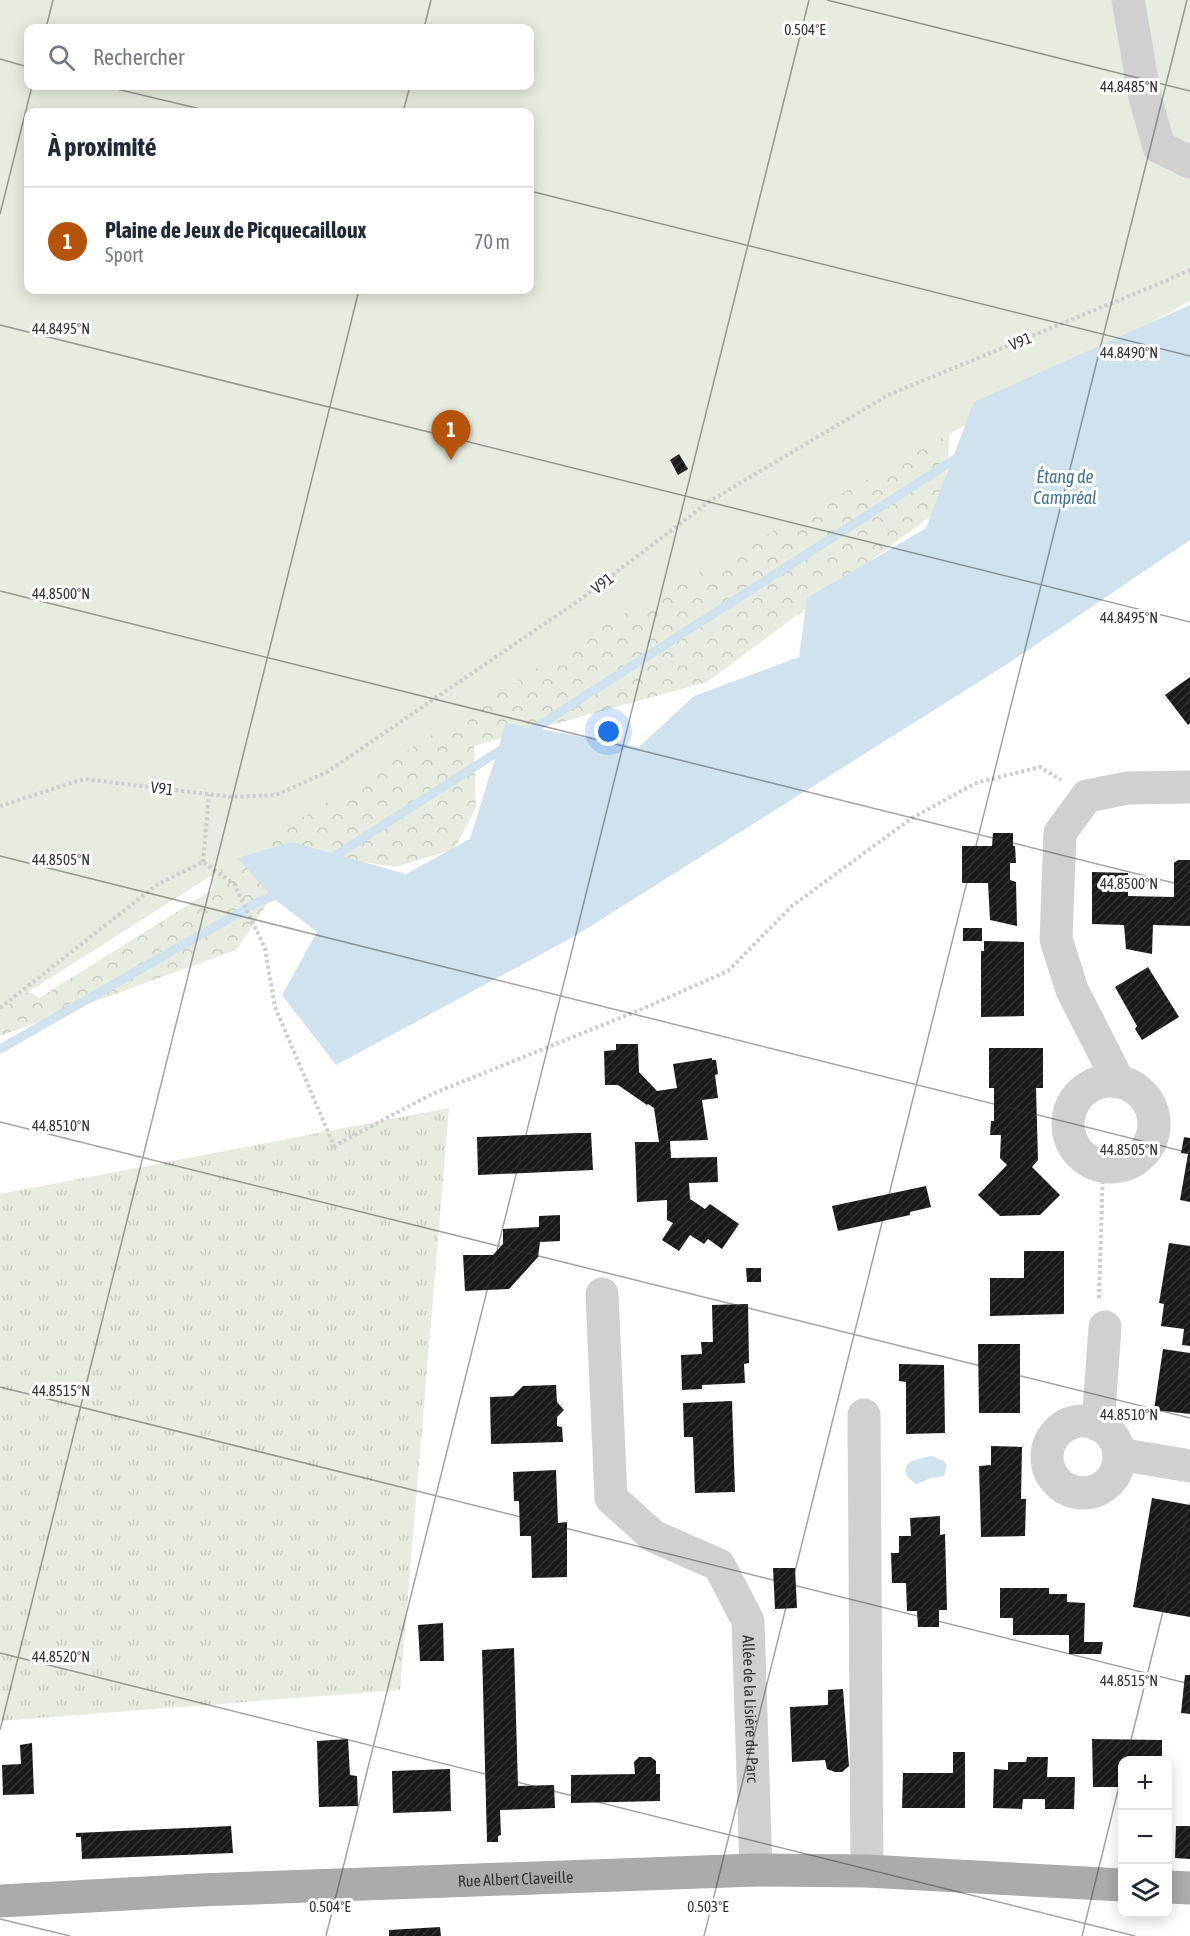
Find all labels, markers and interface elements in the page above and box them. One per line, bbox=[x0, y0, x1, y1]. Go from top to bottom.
text: 0.504°E bbox=[784, 21, 826, 38]
search box bbox=[24, 24, 534, 90]
icon: search bbox=[45, 41, 78, 74]
text: Rechercher bbox=[93, 44, 184, 70]
text: 44.8485°N bbox=[1100, 78, 1158, 95]
text: À proximité bbox=[48, 132, 156, 162]
text: Plaine de Jeux de Picquecailloux bbox=[105, 217, 366, 243]
text: 1 bbox=[63, 230, 72, 253]
text: 70 m bbox=[474, 230, 510, 253]
text: Sport bbox=[105, 243, 144, 266]
text: 44.8495°N bbox=[32, 320, 90, 337]
street label: V91 bbox=[1006, 328, 1034, 354]
text: 44.8490°N bbox=[1100, 344, 1158, 361]
pin: 1 bbox=[432, 410, 470, 460]
water label: Étang de Campréal bbox=[1033, 466, 1097, 508]
street label: V91 bbox=[587, 569, 617, 597]
text: 44.8500°N bbox=[32, 585, 90, 602]
text: 44.8495°N bbox=[1100, 609, 1158, 626]
your location bbox=[594, 717, 623, 746]
street label: V91 bbox=[150, 778, 174, 798]
text: 44.8505°N bbox=[32, 851, 90, 868]
text: 44.8500°N bbox=[1100, 875, 1158, 892]
text: 44.8510°N bbox=[32, 1117, 90, 1134]
text: 44.8505°N bbox=[1100, 1141, 1158, 1158]
text: 44.8515°N bbox=[32, 1382, 90, 1399]
text: 44.8510°N bbox=[1100, 1406, 1158, 1423]
street label: Allée de la Lisière du Parc bbox=[739, 1635, 762, 1783]
text: 44.8520°N bbox=[32, 1648, 90, 1665]
text: 44.8515°N bbox=[1100, 1672, 1158, 1689]
map controls bbox=[1118, 1756, 1172, 1918]
button: + bbox=[1118, 1756, 1172, 1810]
button: − bbox=[1118, 1810, 1172, 1864]
button: layers bbox=[1118, 1864, 1172, 1918]
street label: Rue Albert Claveille bbox=[457, 1868, 574, 1890]
text: 0.504°E bbox=[309, 1898, 351, 1915]
text: 0.503°E bbox=[687, 1898, 729, 1915]

